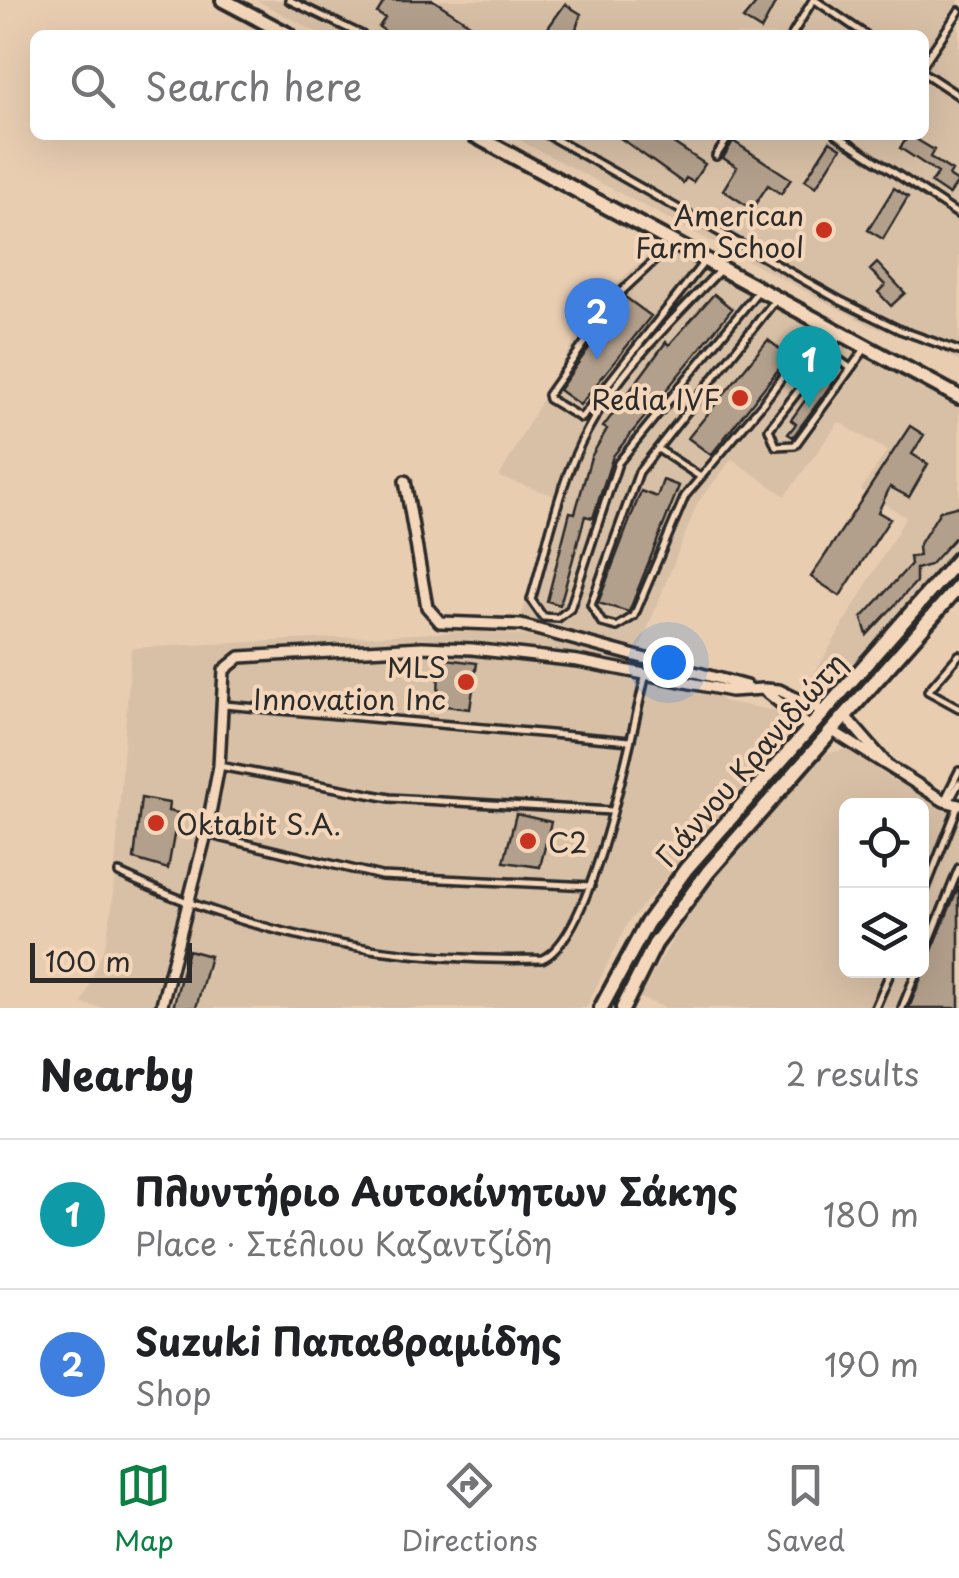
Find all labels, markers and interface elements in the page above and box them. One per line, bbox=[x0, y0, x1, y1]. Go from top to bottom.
search box bbox=[30, 30, 929, 140]
text: Search here bbox=[145, 57, 362, 114]
icon: search bbox=[65, 58, 120, 113]
place label: American Farm School bbox=[635, 193, 804, 268]
marker: American Farm School bbox=[813, 219, 835, 241]
pin: 2 bbox=[564, 278, 630, 360]
pin: 1 bbox=[776, 326, 842, 408]
place label: Redia IVF bbox=[592, 377, 720, 420]
marker: Redia IVF bbox=[729, 387, 751, 409]
your location bbox=[643, 637, 694, 688]
street label: Γιάννου Κρανιδιώτη bbox=[644, 642, 856, 876]
place label: MLS Innovation Inc bbox=[253, 645, 446, 720]
marker: MLS Innovation Inc bbox=[455, 671, 477, 693]
map controls bbox=[839, 798, 929, 978]
button: locate bbox=[839, 798, 929, 888]
place label: Oktabit S.A. bbox=[176, 802, 341, 845]
marker: Oktabit S.A. bbox=[145, 812, 167, 834]
place label: C2 bbox=[548, 820, 587, 863]
marker: C2 bbox=[517, 830, 539, 852]
button: layers bbox=[839, 888, 929, 978]
scale bar bbox=[30, 938, 192, 983]
text: 100 m bbox=[45, 939, 131, 982]
text: Nearby bbox=[40, 1042, 194, 1105]
text: 2 results bbox=[786, 1049, 919, 1097]
text: Πλυντήριο Αυτοκίνητων Σάκης bbox=[135, 1162, 738, 1219]
text: 1 bbox=[65, 1190, 80, 1238]
text: 180 m bbox=[823, 1190, 919, 1238]
text: Place · Στέλιου Καζαντζίδη bbox=[135, 1219, 553, 1267]
text: Suzuki Παπαβραμίδης bbox=[135, 1312, 562, 1369]
text: 2 bbox=[61, 1340, 84, 1388]
text: 190 m bbox=[824, 1340, 919, 1388]
text: Shop bbox=[135, 1369, 212, 1417]
tab: Map bbox=[114, 1458, 174, 1561]
tab: Directions bbox=[402, 1458, 538, 1561]
tab: Saved bbox=[766, 1458, 845, 1561]

